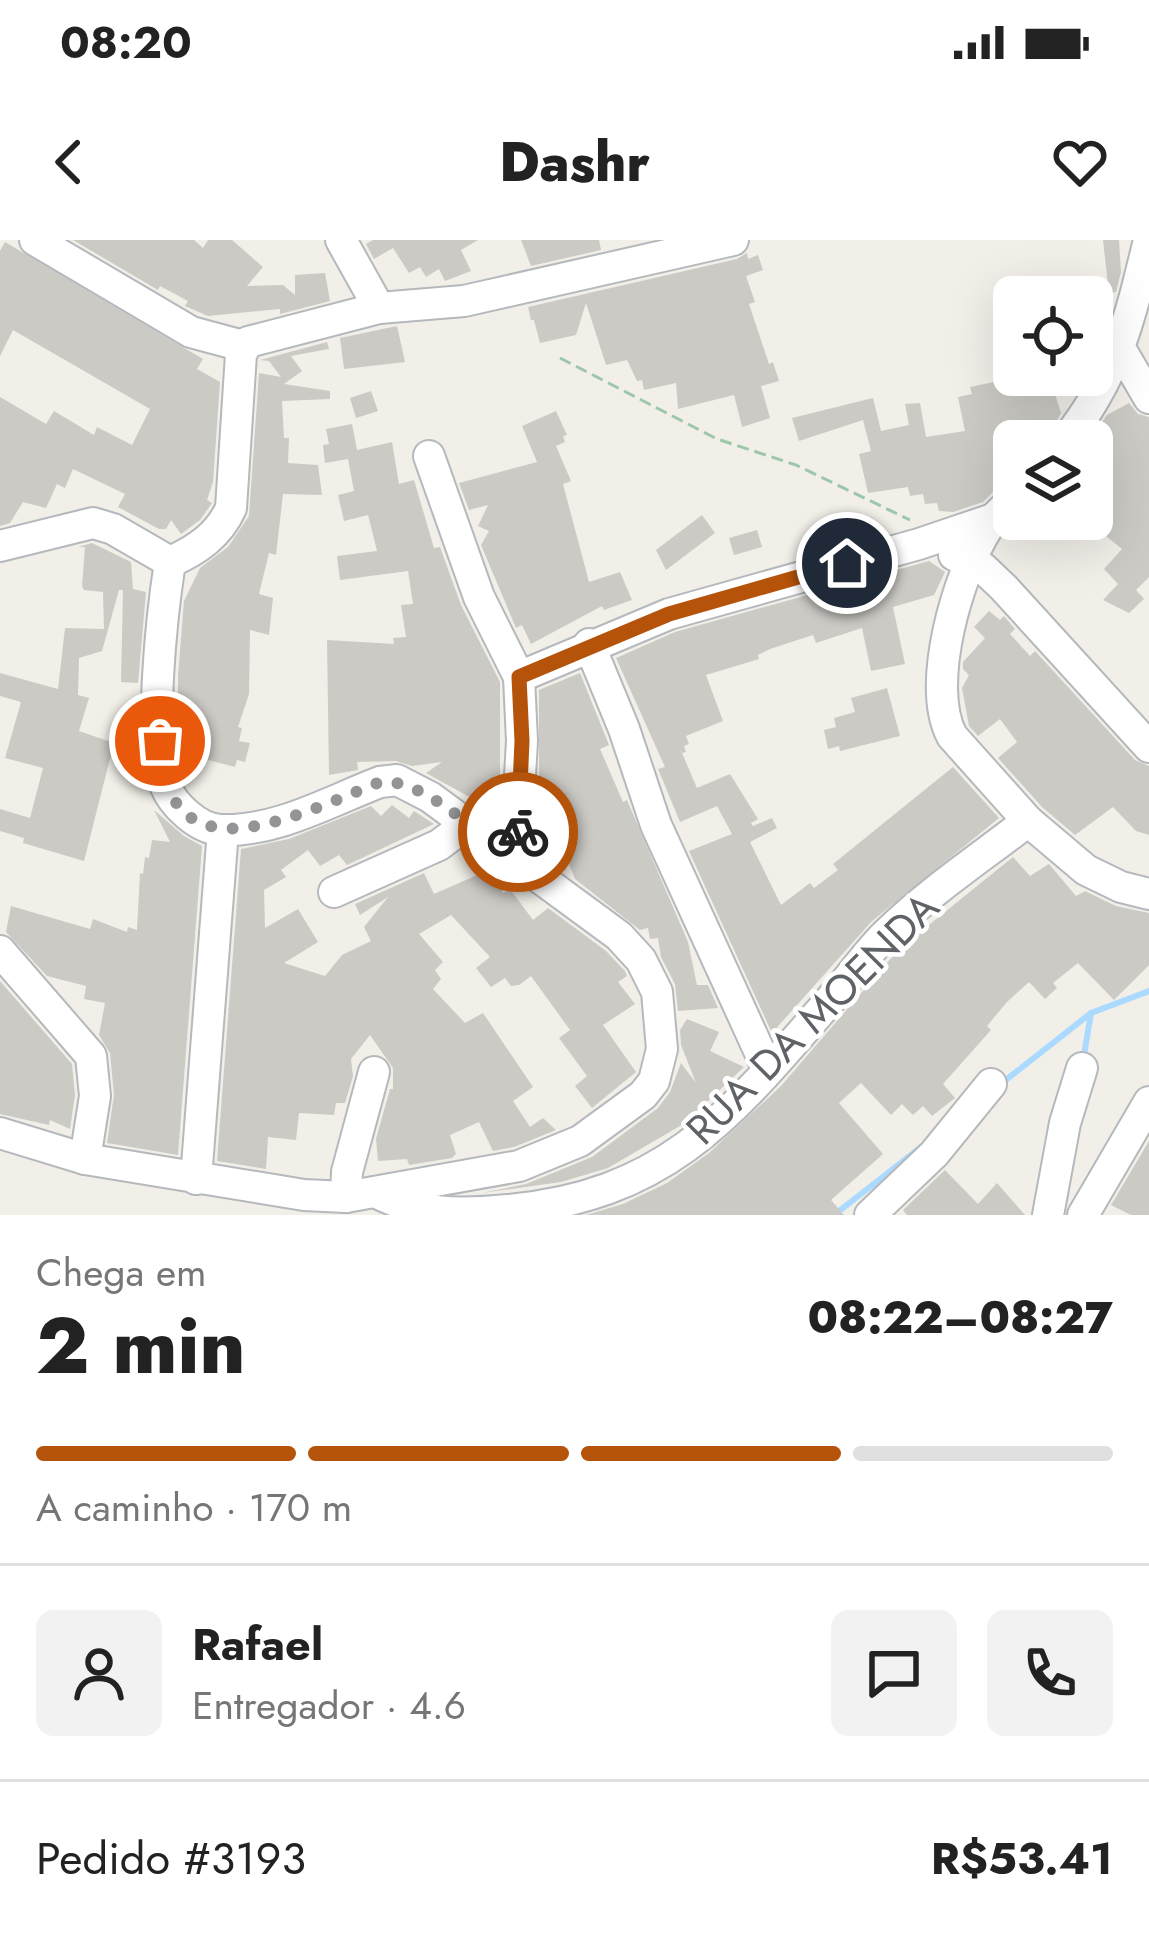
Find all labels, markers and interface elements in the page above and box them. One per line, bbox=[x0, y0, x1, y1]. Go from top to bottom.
text: 08:20 bbox=[60, 10, 192, 75]
text: Dashr bbox=[499, 123, 650, 201]
icon: back bbox=[36, 129, 102, 195]
icon: heart bbox=[1047, 129, 1113, 195]
map controls bbox=[993, 276, 1113, 540]
button: locate bbox=[993, 276, 1113, 396]
button: layers bbox=[993, 420, 1113, 540]
pin bbox=[796, 512, 898, 614]
icon: home bbox=[814, 530, 880, 596]
pin bbox=[109, 690, 211, 792]
icon: bag bbox=[127, 708, 193, 774]
courier bbox=[458, 772, 578, 892]
icon: bike bbox=[485, 799, 551, 865]
street label: RUA DA MOENDA bbox=[672, 878, 953, 1159]
text: Chega em bbox=[36, 1244, 206, 1301]
text: 08:22–08:27 bbox=[807, 1285, 1113, 1350]
text: 2 min bbox=[36, 1290, 245, 1402]
text: A caminho · 170 m bbox=[36, 1479, 352, 1536]
button: person bbox=[36, 1610, 162, 1736]
button: chat bbox=[831, 1610, 957, 1736]
button: phone bbox=[987, 1610, 1113, 1736]
text: Rafael bbox=[192, 1612, 323, 1677]
text: Entregador · 4.6 bbox=[192, 1677, 466, 1734]
text: Pedido #3193 bbox=[36, 1826, 306, 1891]
text: R$53.41 bbox=[931, 1826, 1113, 1891]

